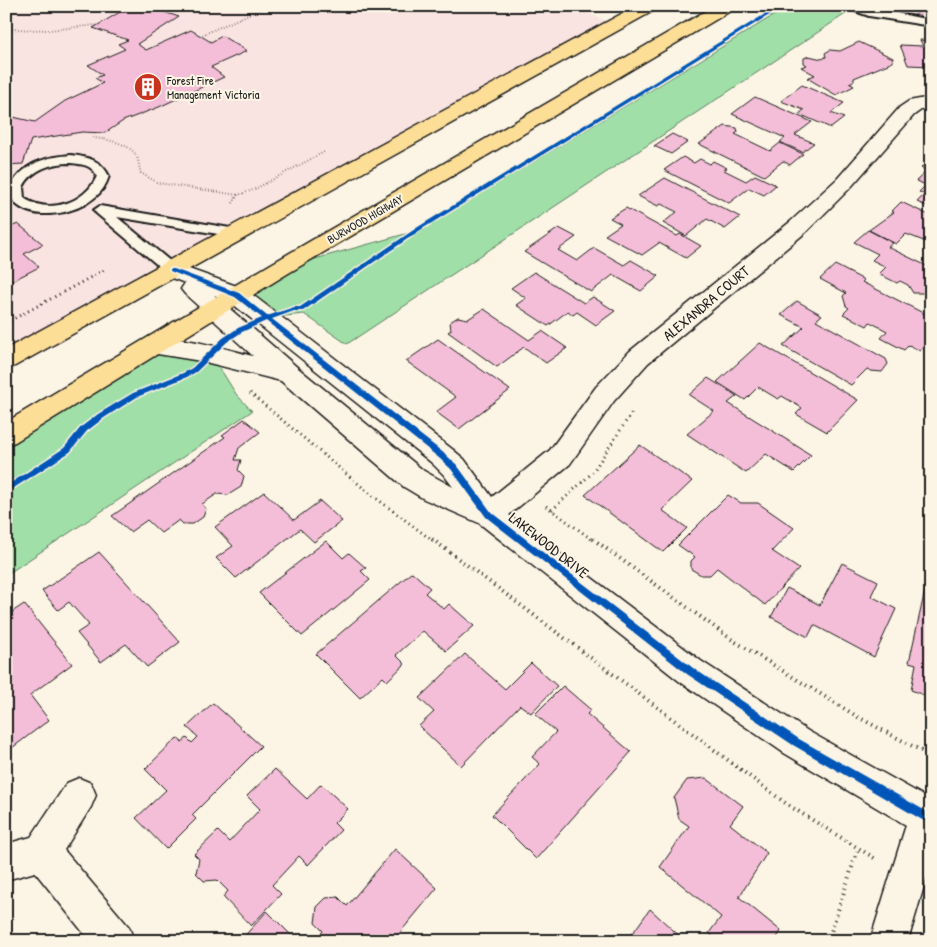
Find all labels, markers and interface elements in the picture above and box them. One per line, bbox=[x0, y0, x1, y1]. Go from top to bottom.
building icon: Forest Fire Management Victoria bbox=[133, 72, 163, 102]
place label: Forest Fire Management Victoria bbox=[166, 72, 260, 103]
street label: BURWOOD HIGHWAY bbox=[324, 190, 407, 248]
street label: ALEXANDRA COURT bbox=[658, 260, 755, 345]
street label: LAKEWOOD DRIVE bbox=[505, 507, 594, 583]

